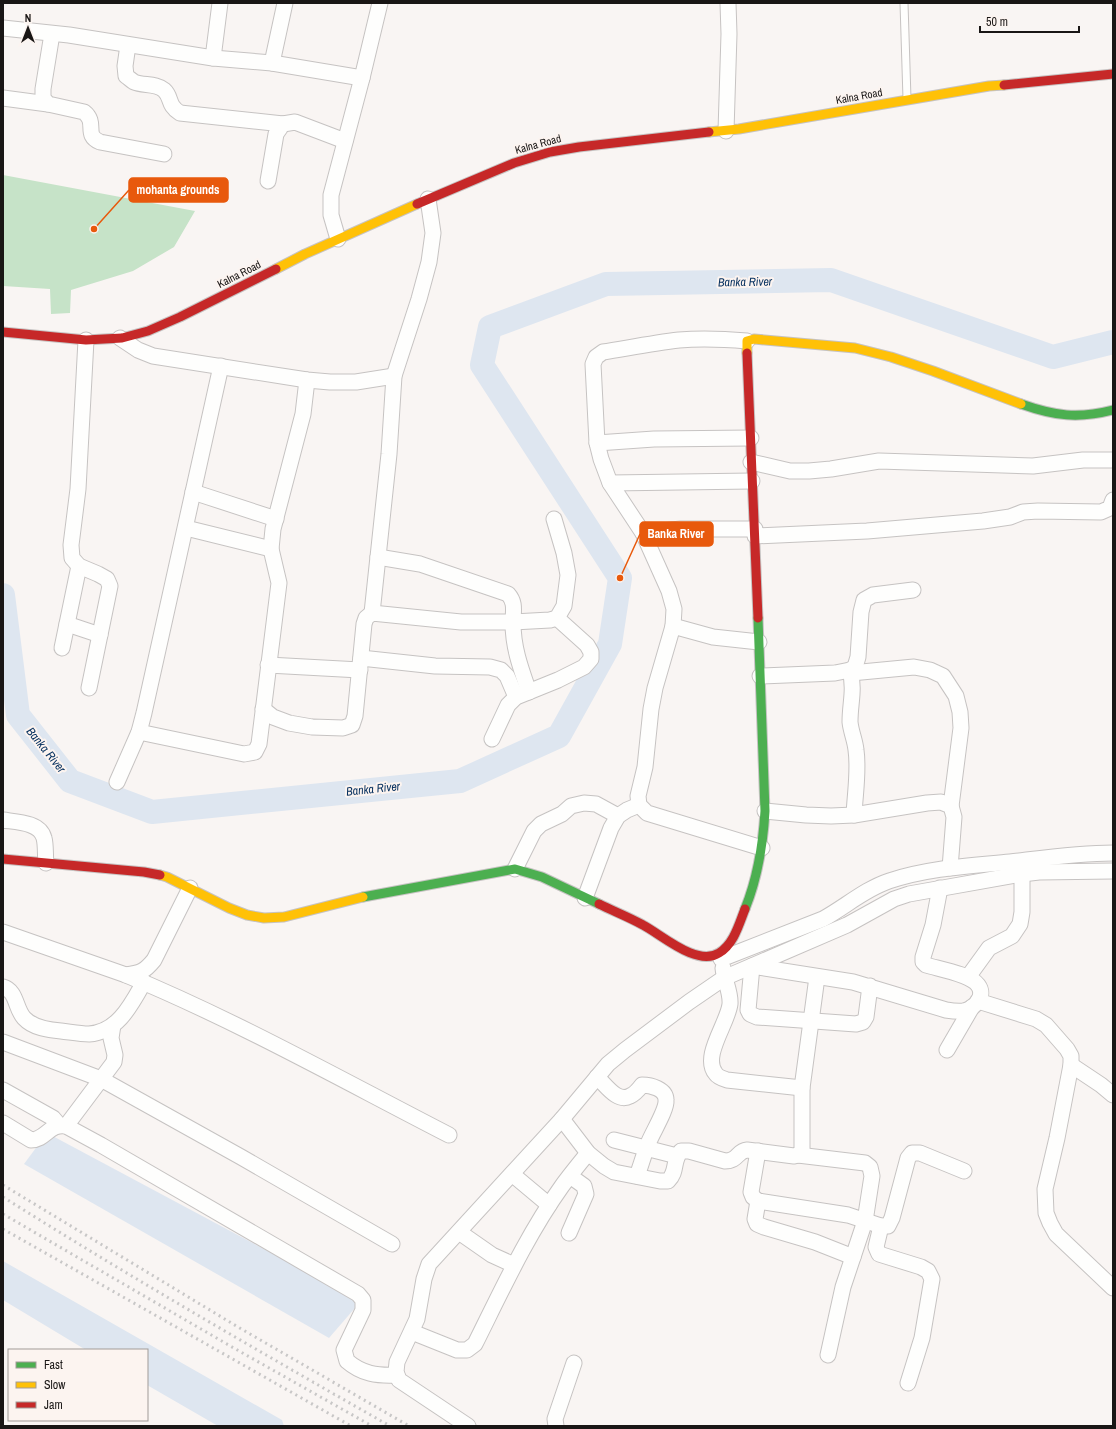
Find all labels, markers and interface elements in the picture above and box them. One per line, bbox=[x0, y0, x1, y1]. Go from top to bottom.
north arrow bbox=[8, 8, 48, 48]
scale bar bbox=[980, 8, 1079, 34]
text: N bbox=[25, 11, 31, 25]
text: 50 m bbox=[986, 14, 1008, 30]
street label: Kalna Road bbox=[835, 85, 883, 107]
street label: Kalna Road bbox=[513, 131, 563, 157]
callout: mohanta grounds bbox=[129, 178, 228, 202]
text: mohanta grounds bbox=[136, 182, 220, 198]
street label: Kalna Road bbox=[215, 257, 263, 291]
water label: Banka River bbox=[718, 274, 773, 290]
callout: Banka River bbox=[640, 522, 713, 546]
text: Banka River bbox=[648, 526, 705, 542]
water label: Banka River bbox=[23, 724, 70, 777]
water label: Banka River bbox=[345, 778, 401, 800]
legend bbox=[8, 1349, 148, 1421]
text: Fast bbox=[44, 1357, 63, 1373]
text: Slow bbox=[44, 1377, 66, 1393]
text: Jam bbox=[44, 1397, 63, 1413]

